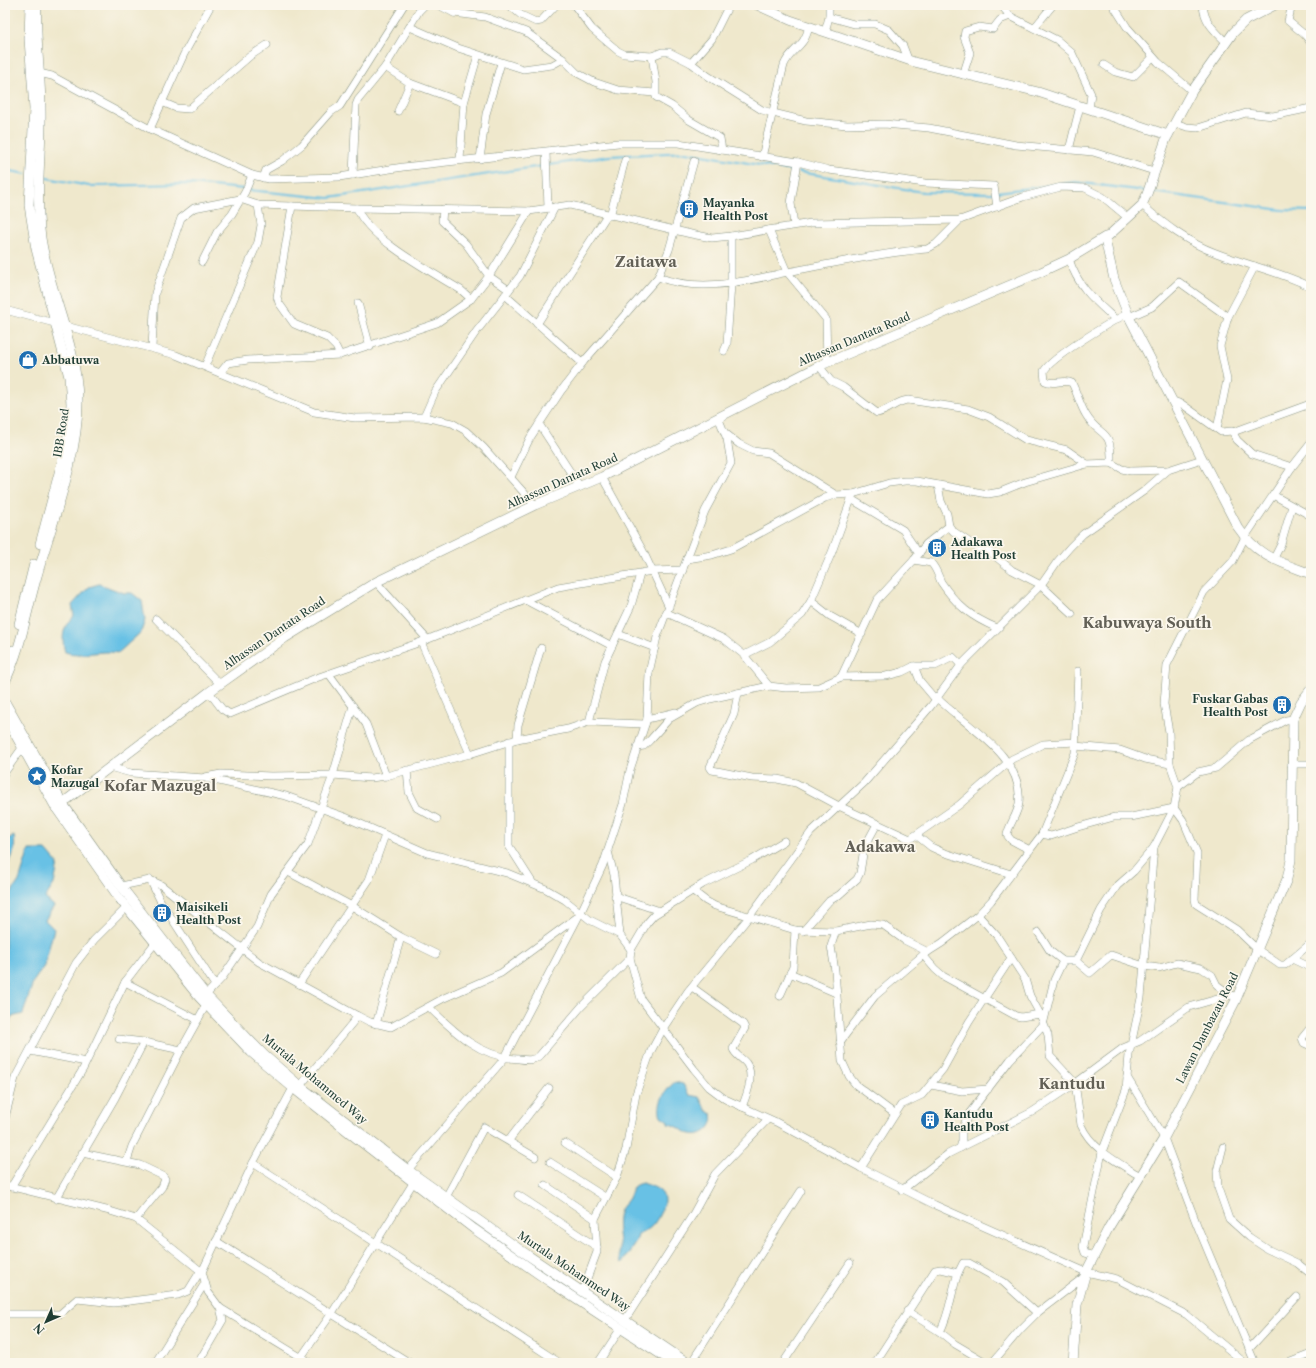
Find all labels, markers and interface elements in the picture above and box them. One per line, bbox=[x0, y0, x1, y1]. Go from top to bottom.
place label: Mayanka Health Post bbox=[703, 196, 769, 223]
building icon: Mayanka Health Post bbox=[678, 198, 700, 220]
district label: Zaitawa bbox=[615, 252, 677, 271]
street label: Alhassan Dantata Road bbox=[795, 309, 912, 369]
shop icon: Abbatuwa bbox=[17, 349, 39, 371]
place label: Abbatuwa bbox=[41, 353, 100, 367]
street label: IBB Road bbox=[50, 407, 72, 459]
street label: Alhassan Dantata Road bbox=[503, 450, 620, 512]
place label: Adakawa Health Post bbox=[950, 535, 1017, 562]
building icon: Adakawa Health Post bbox=[926, 537, 948, 559]
street label: Alhassan Dantata Road bbox=[219, 593, 328, 673]
district label: Kabuwaya South bbox=[1082, 613, 1212, 632]
place label: Fuskar Gabas Health Post bbox=[1192, 692, 1269, 719]
building icon: Fuskar Gabas Health Post bbox=[1271, 694, 1293, 716]
place label: Kofar Mazugal bbox=[51, 763, 99, 790]
place icon: Kofar Mazugal bbox=[26, 765, 48, 787]
district label: Kofar Mazugal bbox=[104, 776, 216, 795]
district label: Adakawa bbox=[844, 837, 916, 856]
place label: Maisikeli Health Post bbox=[176, 900, 242, 927]
building icon: Maisikeli Health Post bbox=[151, 902, 173, 924]
street label: Lawan Dambazau Road bbox=[1173, 970, 1241, 1086]
street label: Murtala Mohammed Way bbox=[260, 1031, 371, 1128]
district label: Kantudu bbox=[1039, 1074, 1105, 1093]
place label: Kantudu Health Post bbox=[944, 1107, 1010, 1134]
building icon: Kantudu Health Post bbox=[919, 1109, 941, 1131]
street label: Murtala Mohammed Way bbox=[515, 1228, 634, 1314]
north arrow bbox=[26, 1302, 66, 1342]
text: N bbox=[30, 1320, 47, 1337]

